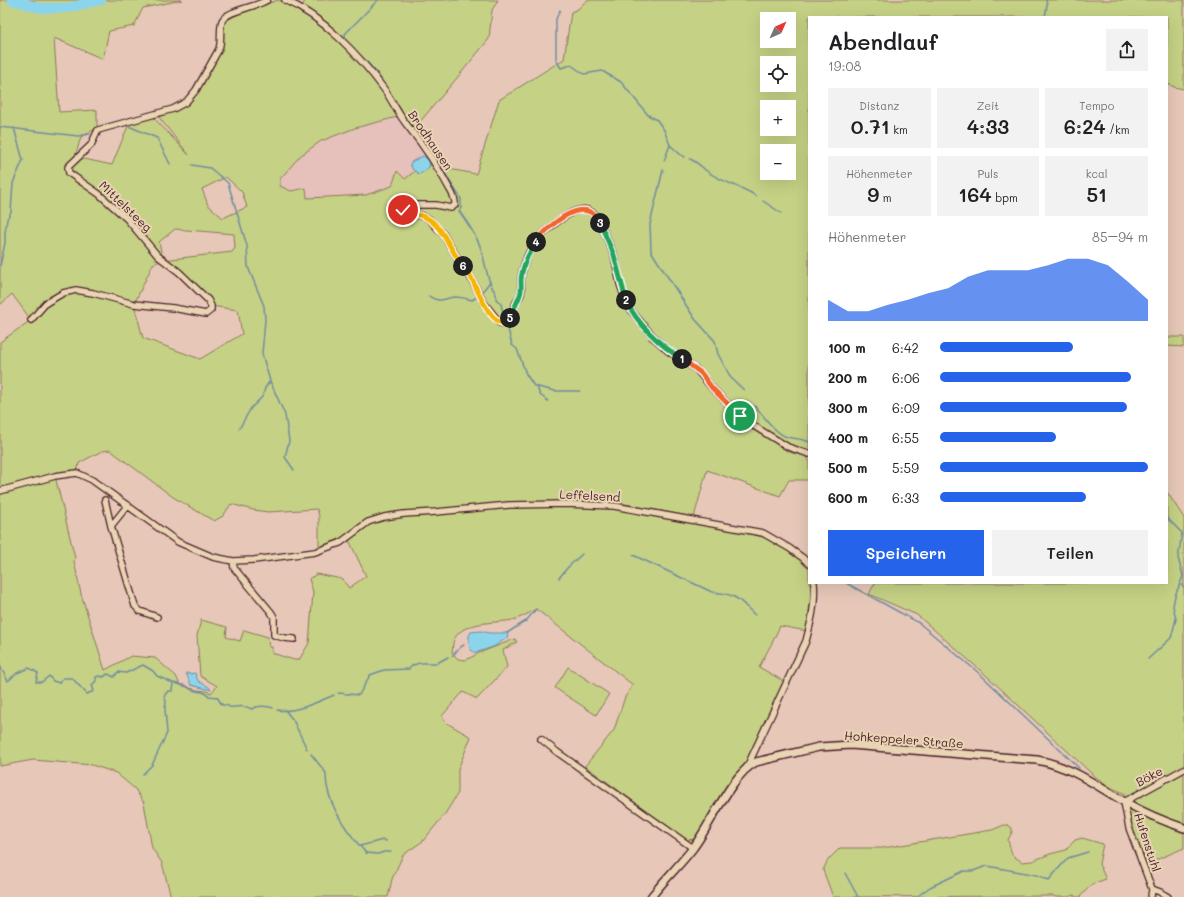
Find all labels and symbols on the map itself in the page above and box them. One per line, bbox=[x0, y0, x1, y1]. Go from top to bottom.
north arrow bbox=[760, 12, 796, 48]
street label: Brodhausen bbox=[405, 107, 457, 173]
street label: Mittelsteeg bbox=[96, 177, 156, 235]
pin bbox=[386, 193, 420, 227]
pin: 3 bbox=[590, 213, 610, 233]
pin: 4 bbox=[526, 232, 546, 252]
pin: 6 bbox=[453, 256, 473, 276]
pin: 2 bbox=[616, 290, 636, 310]
pin: 5 bbox=[500, 308, 520, 328]
pin: 1 bbox=[672, 349, 692, 369]
pin bbox=[723, 399, 757, 433]
street label: Leffelsend bbox=[559, 485, 621, 505]
street label: Hohkeppeler Straße bbox=[844, 727, 964, 751]
street label: Böke bbox=[1133, 762, 1165, 790]
street label: Hufenstuhl bbox=[1131, 810, 1165, 874]

